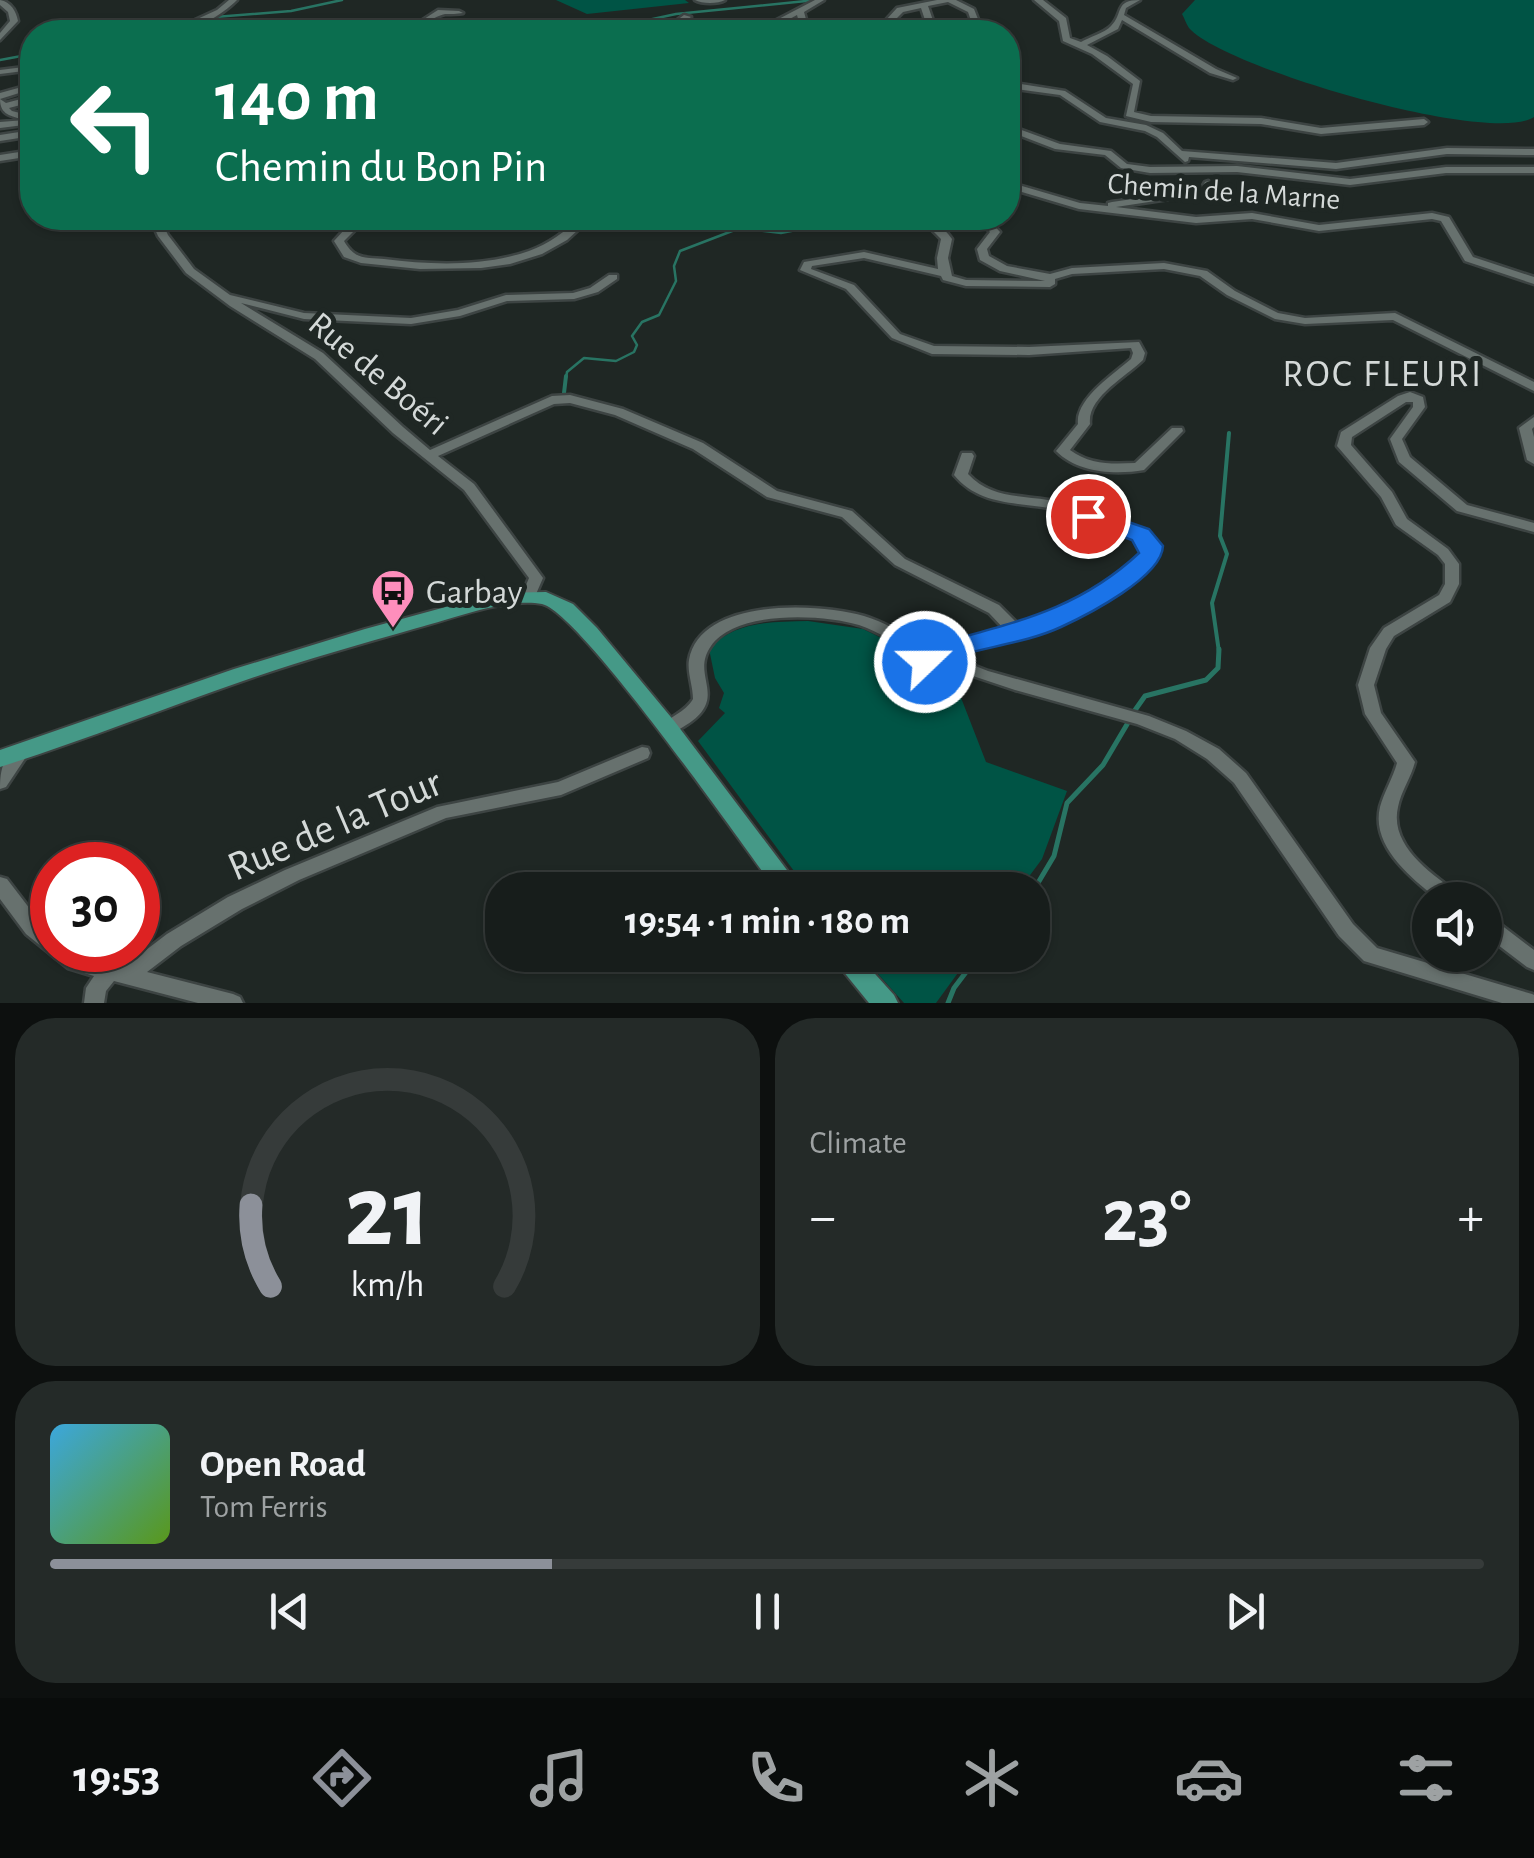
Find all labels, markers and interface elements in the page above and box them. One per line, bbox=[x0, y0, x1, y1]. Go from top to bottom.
icon: left bbox=[50, 60, 180, 190]
text: 140 m bbox=[215, 63, 379, 133]
text: Chemin du Bon Pin bbox=[215, 145, 547, 190]
street label: Chemin de la Marne bbox=[1107, 169, 1341, 215]
street label: Rue de Boéri bbox=[302, 306, 454, 442]
district label: ROC FLEURI bbox=[1282, 356, 1484, 394]
pin bbox=[1046, 474, 1131, 559]
icon: arrive bbox=[1061, 489, 1116, 544]
bus stop icon: Garbay bbox=[370, 568, 416, 629]
place label: Garbay bbox=[426, 575, 523, 610]
position arrow bbox=[873, 610, 977, 714]
street label: Rue de la Tour bbox=[222, 761, 448, 889]
speed limit sign: 30 bbox=[30, 842, 160, 972]
map controls bbox=[1412, 882, 1502, 972]
button: sound bbox=[1412, 882, 1502, 972]
text: 19:54 · 1 min · 180 m bbox=[625, 903, 910, 941]
text: Climate bbox=[810, 1127, 907, 1159]
text: 21 bbox=[344, 1161, 430, 1265]
text: 23° bbox=[1102, 1180, 1192, 1255]
text: − bbox=[810, 1190, 836, 1245]
text: + bbox=[1458, 1190, 1484, 1245]
text: km/h bbox=[350, 1267, 424, 1303]
text: Open Road bbox=[200, 1446, 366, 1484]
text: Tom Ferris bbox=[200, 1491, 328, 1523]
icon: previous bbox=[262, 1584, 317, 1639]
icon: pause bbox=[740, 1584, 795, 1639]
icon: next bbox=[1218, 1584, 1273, 1639]
icon: directions bbox=[307, 1743, 377, 1813]
icon: music bbox=[524, 1743, 594, 1813]
icon: phone bbox=[741, 1743, 811, 1813]
icon: climate bbox=[957, 1743, 1027, 1813]
icon: car bbox=[1174, 1743, 1244, 1813]
icon: filters bbox=[1391, 1743, 1461, 1813]
text: 19:53 bbox=[73, 1755, 160, 1800]

